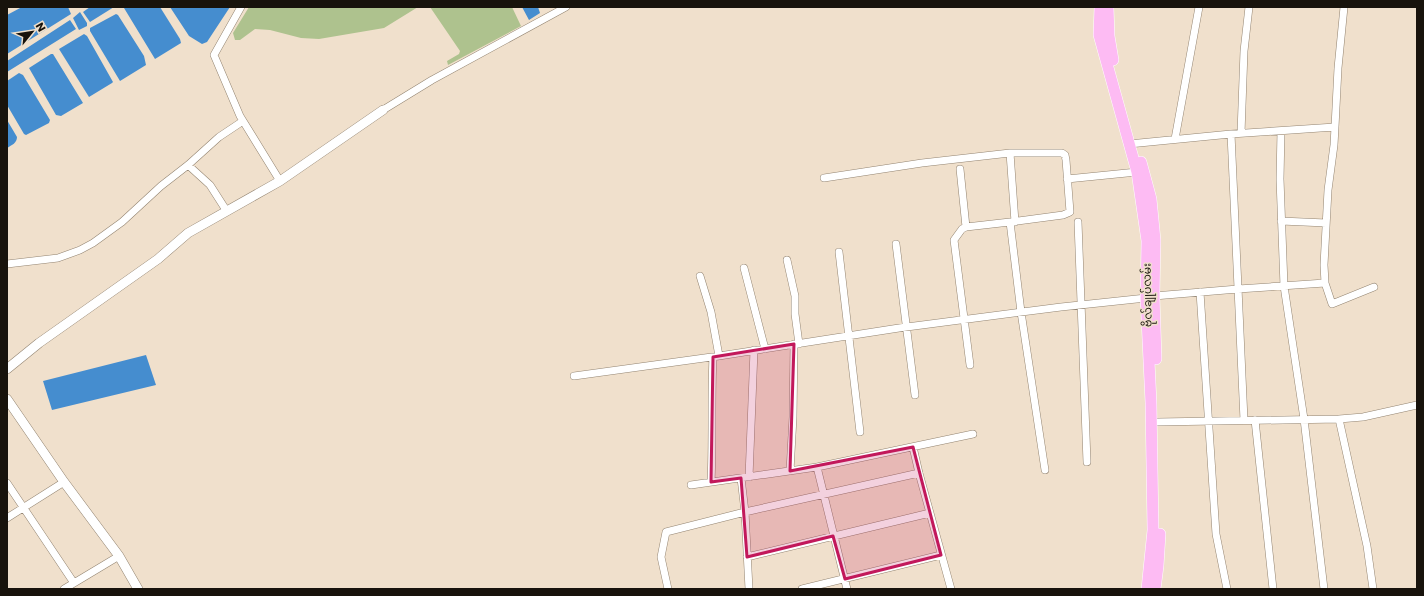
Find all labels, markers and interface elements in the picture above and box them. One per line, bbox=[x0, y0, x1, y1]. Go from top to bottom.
north arrow bbox=[12, 12, 52, 52]
text: N bbox=[32, 19, 50, 35]
street label: ဗိုလ်ချုပ်လမ်း bbox=[1138, 263, 1157, 327]

